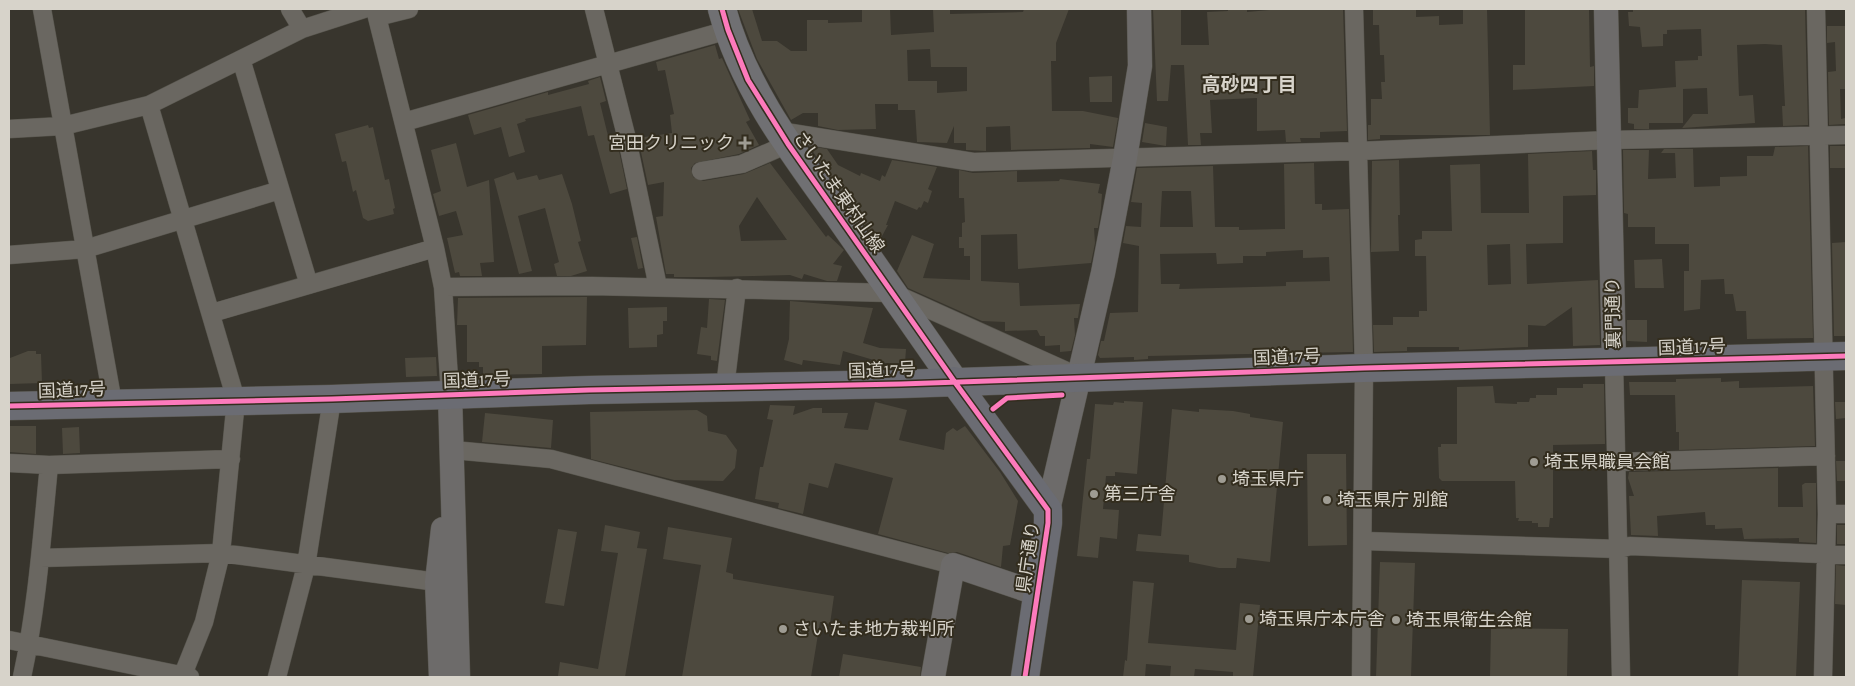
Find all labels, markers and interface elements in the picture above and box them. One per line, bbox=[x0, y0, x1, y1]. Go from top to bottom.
district label: 高砂四丁目 bbox=[1201, 74, 1297, 95]
street label: さいたま東村山線 bbox=[790, 128, 888, 256]
place label: 宮田クリニック bbox=[608, 133, 734, 153]
marker: 宮田クリニック bbox=[738, 136, 752, 150]
street label: 裏門通り bbox=[1602, 277, 1624, 349]
street label: 国道17号 bbox=[1658, 336, 1726, 358]
street label: 国道17号 bbox=[1253, 346, 1321, 368]
street label: 国道17号 bbox=[848, 359, 916, 381]
street label: 国道17号 bbox=[443, 369, 511, 391]
street label: 国道17号 bbox=[38, 379, 106, 401]
place label: 埼玉県職員会館 bbox=[1544, 452, 1670, 472]
marker: 埼玉県職員会館 bbox=[1528, 456, 1540, 468]
place label: 埼玉県庁 bbox=[1232, 469, 1304, 489]
marker: 埼玉県庁 bbox=[1216, 473, 1228, 485]
place label: 第三庁舎 bbox=[1104, 484, 1176, 504]
marker: 第三庁舎 bbox=[1088, 488, 1100, 500]
place label: 埼玉県庁 別館 bbox=[1337, 490, 1448, 510]
marker: 埼玉県庁 別館 bbox=[1321, 494, 1333, 506]
street label: 県庁通り bbox=[1013, 520, 1043, 594]
place label: 埼玉県庁本庁舎 bbox=[1259, 609, 1385, 629]
place label: 埼玉県衛生会館 bbox=[1406, 610, 1532, 630]
marker: 埼玉県庁本庁舎 bbox=[1243, 613, 1255, 625]
marker: 埼玉県衛生会館 bbox=[1390, 614, 1402, 626]
place label: さいたま地方裁判所 bbox=[793, 619, 954, 639]
marker: さいたま地方裁判所 bbox=[777, 623, 789, 635]

